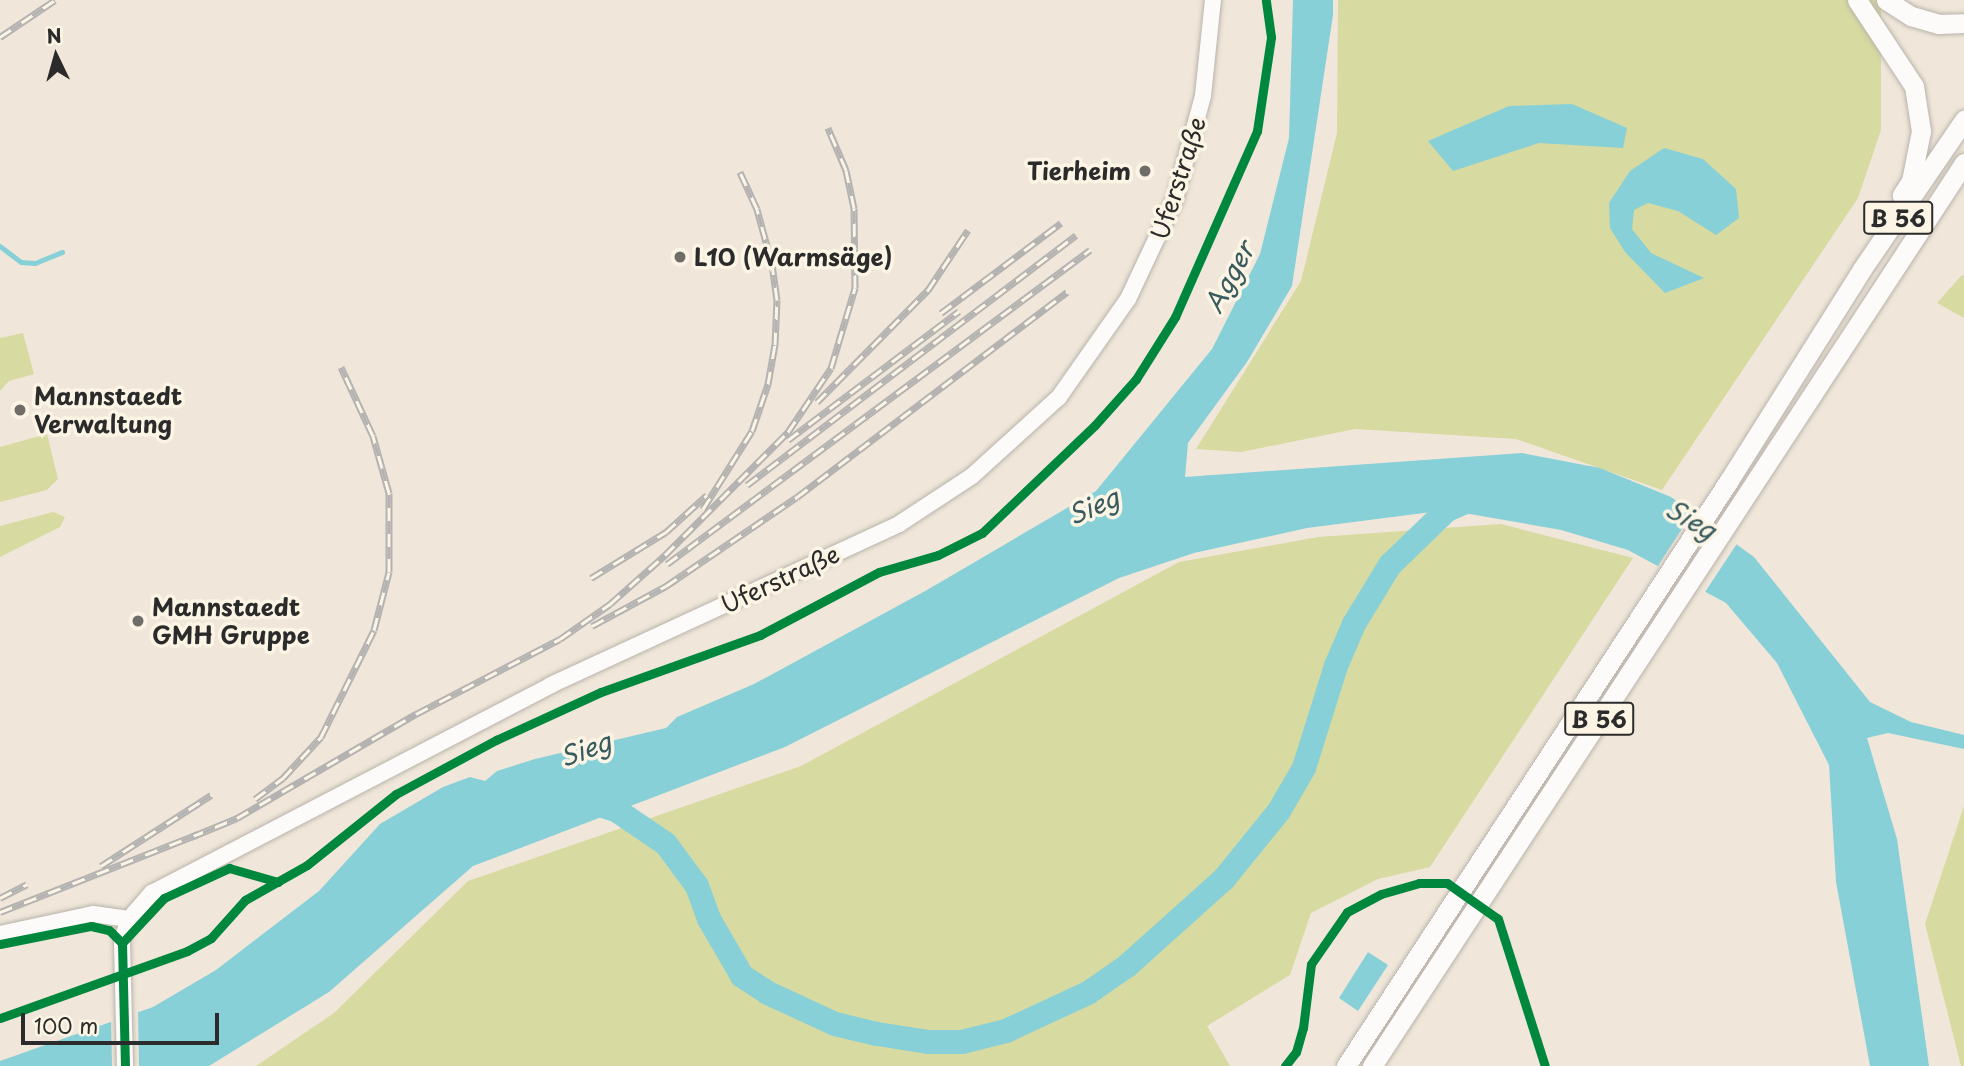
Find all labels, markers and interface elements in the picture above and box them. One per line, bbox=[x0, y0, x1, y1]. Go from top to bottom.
text: N bbox=[45, 20, 63, 50]
north arrow bbox=[21, 21, 91, 91]
street label: Uferstraße bbox=[1145, 113, 1211, 243]
place label: Tierheim bbox=[1027, 157, 1131, 185]
marker: Tierheim bbox=[1137, 163, 1153, 179]
road number: B 56 bbox=[1863, 198, 1933, 238]
water label: Agger bbox=[1197, 236, 1261, 318]
place label: L10 (Warmsäge) bbox=[694, 243, 892, 271]
marker: L10 (Warmsäge) bbox=[672, 249, 688, 265]
place label: Mannstaedt Verwaltung bbox=[34, 382, 182, 438]
marker: Mannstaedt Verwaltung bbox=[12, 402, 28, 418]
water label: Sieg bbox=[1063, 481, 1123, 531]
water label: Sieg bbox=[1660, 492, 1722, 546]
street label: Uferstraße bbox=[716, 539, 844, 619]
place label: Mannstaedt GMH Gruppe bbox=[152, 593, 311, 649]
marker: Mannstaedt GMH Gruppe bbox=[130, 613, 146, 629]
road number: B 56 bbox=[1564, 699, 1634, 738]
water label: Sieg bbox=[555, 725, 615, 773]
scale bar bbox=[24, 1000, 222, 1044]
text: 100 m bbox=[34, 1009, 98, 1041]

